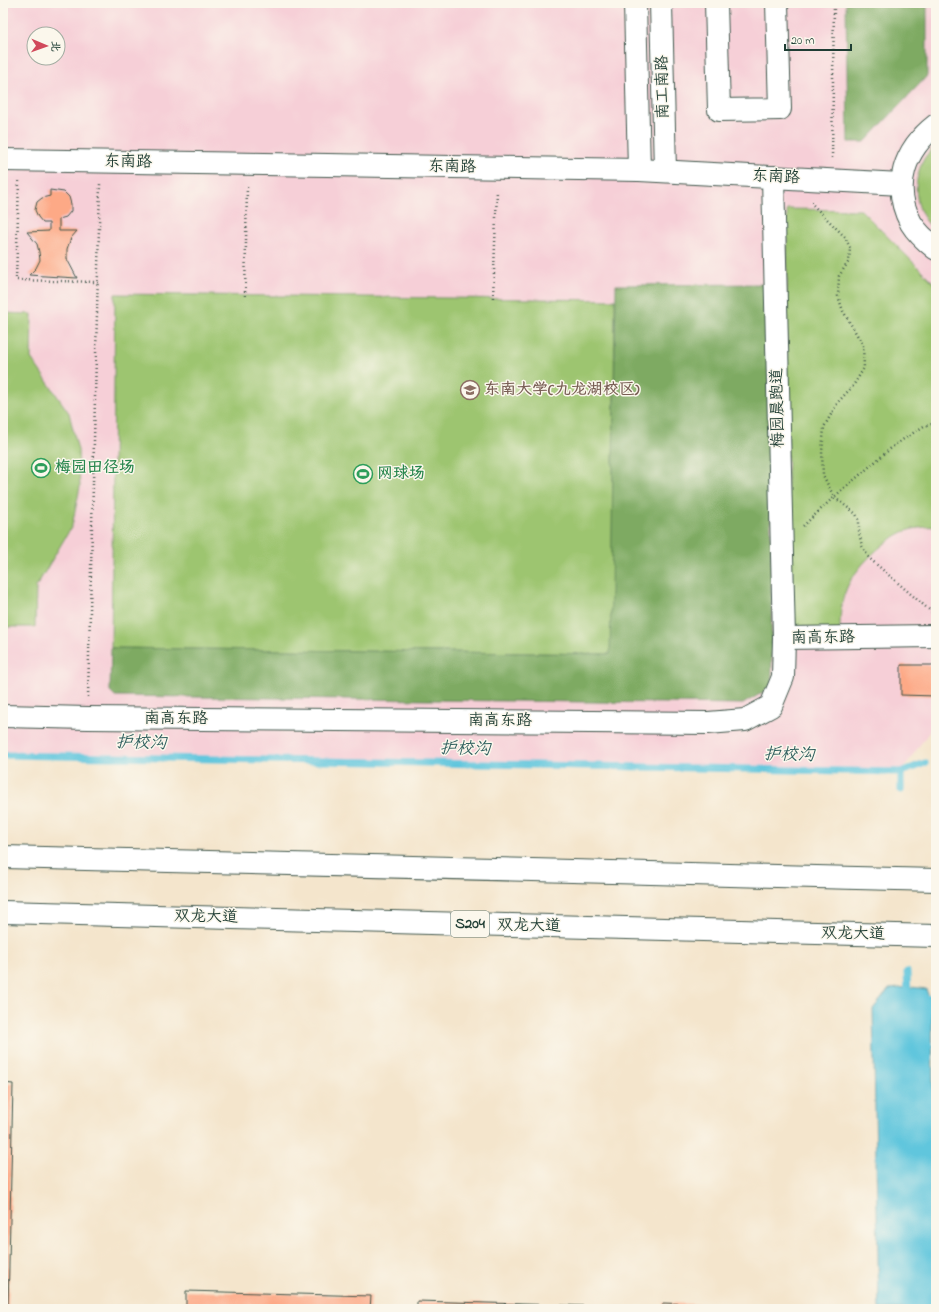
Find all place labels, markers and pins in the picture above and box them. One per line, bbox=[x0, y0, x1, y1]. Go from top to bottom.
place label: 东南大学(九龙湖校区) bbox=[484, 378, 640, 402]
school or university icon: 东南大学(九龙湖校区) bbox=[459, 379, 481, 401]
place label: 梅园田径场 bbox=[55, 456, 135, 480]
sports icon: 梅园田径场 bbox=[30, 457, 52, 479]
place label: 网球场 bbox=[377, 462, 425, 486]
sports icon: 网球场 bbox=[352, 463, 374, 485]

